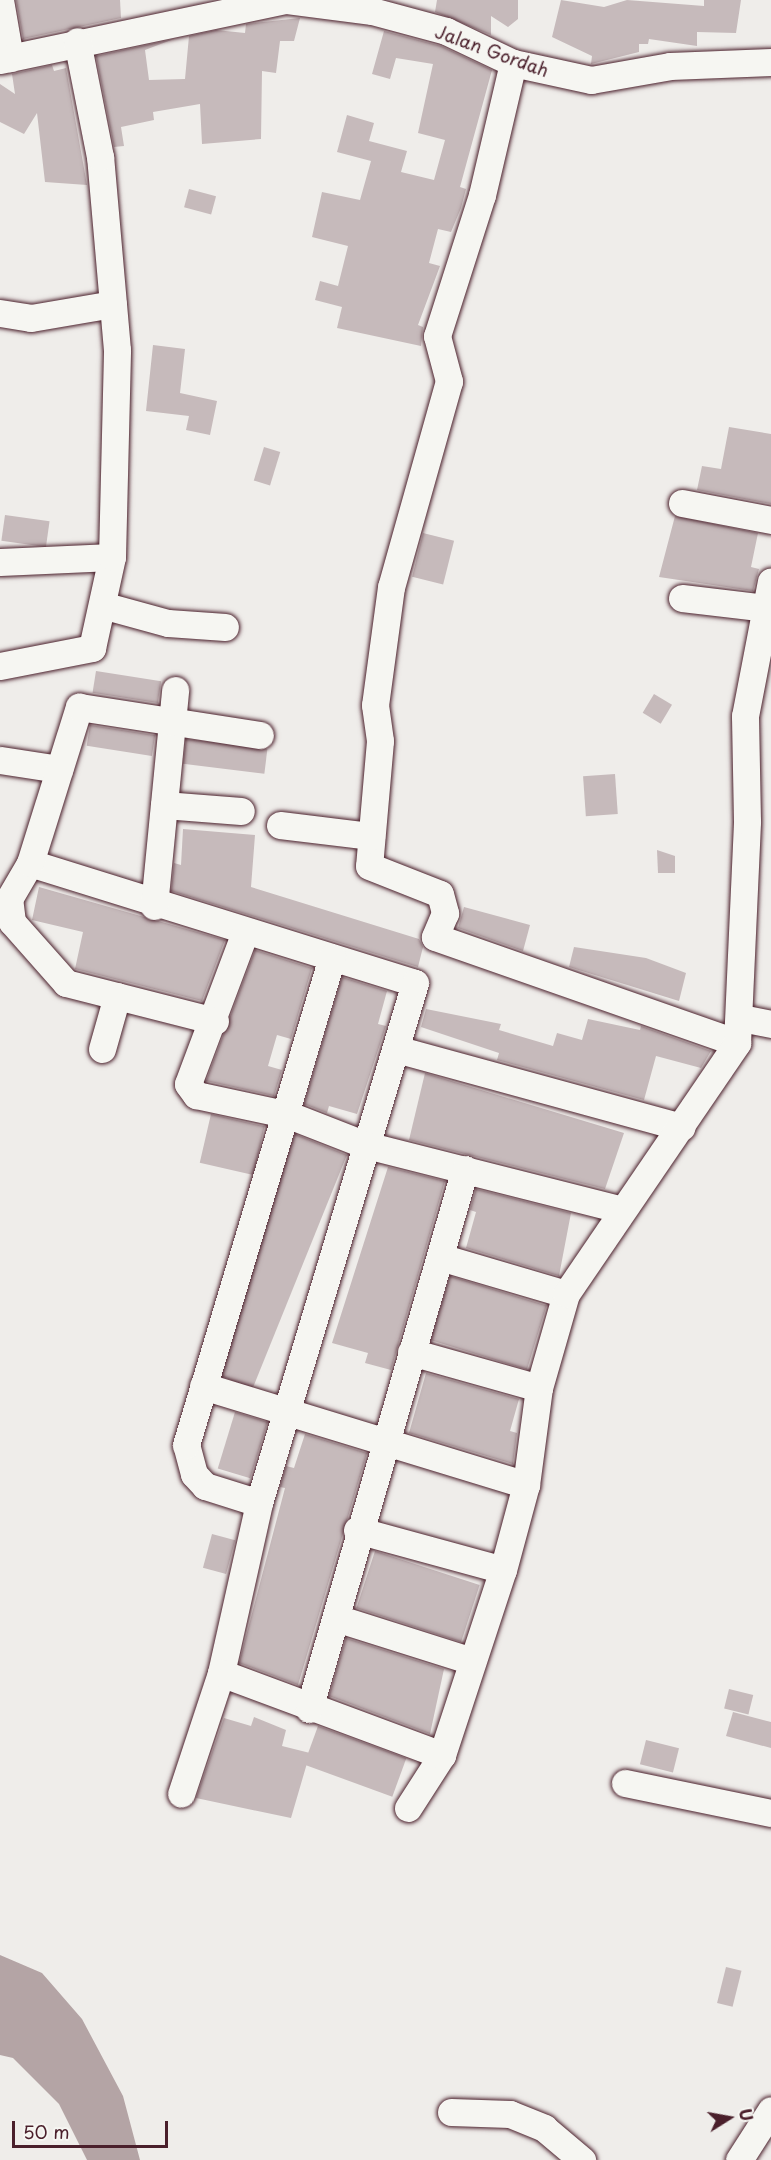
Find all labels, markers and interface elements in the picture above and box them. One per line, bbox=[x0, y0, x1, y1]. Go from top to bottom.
street label: Jalan Gordah bbox=[432, 21, 552, 81]
north arrow bbox=[699, 2088, 759, 2148]
text: U bbox=[734, 2106, 760, 2123]
scale bar bbox=[15, 2109, 171, 2147]
text: 50 m bbox=[23, 2118, 70, 2145]

